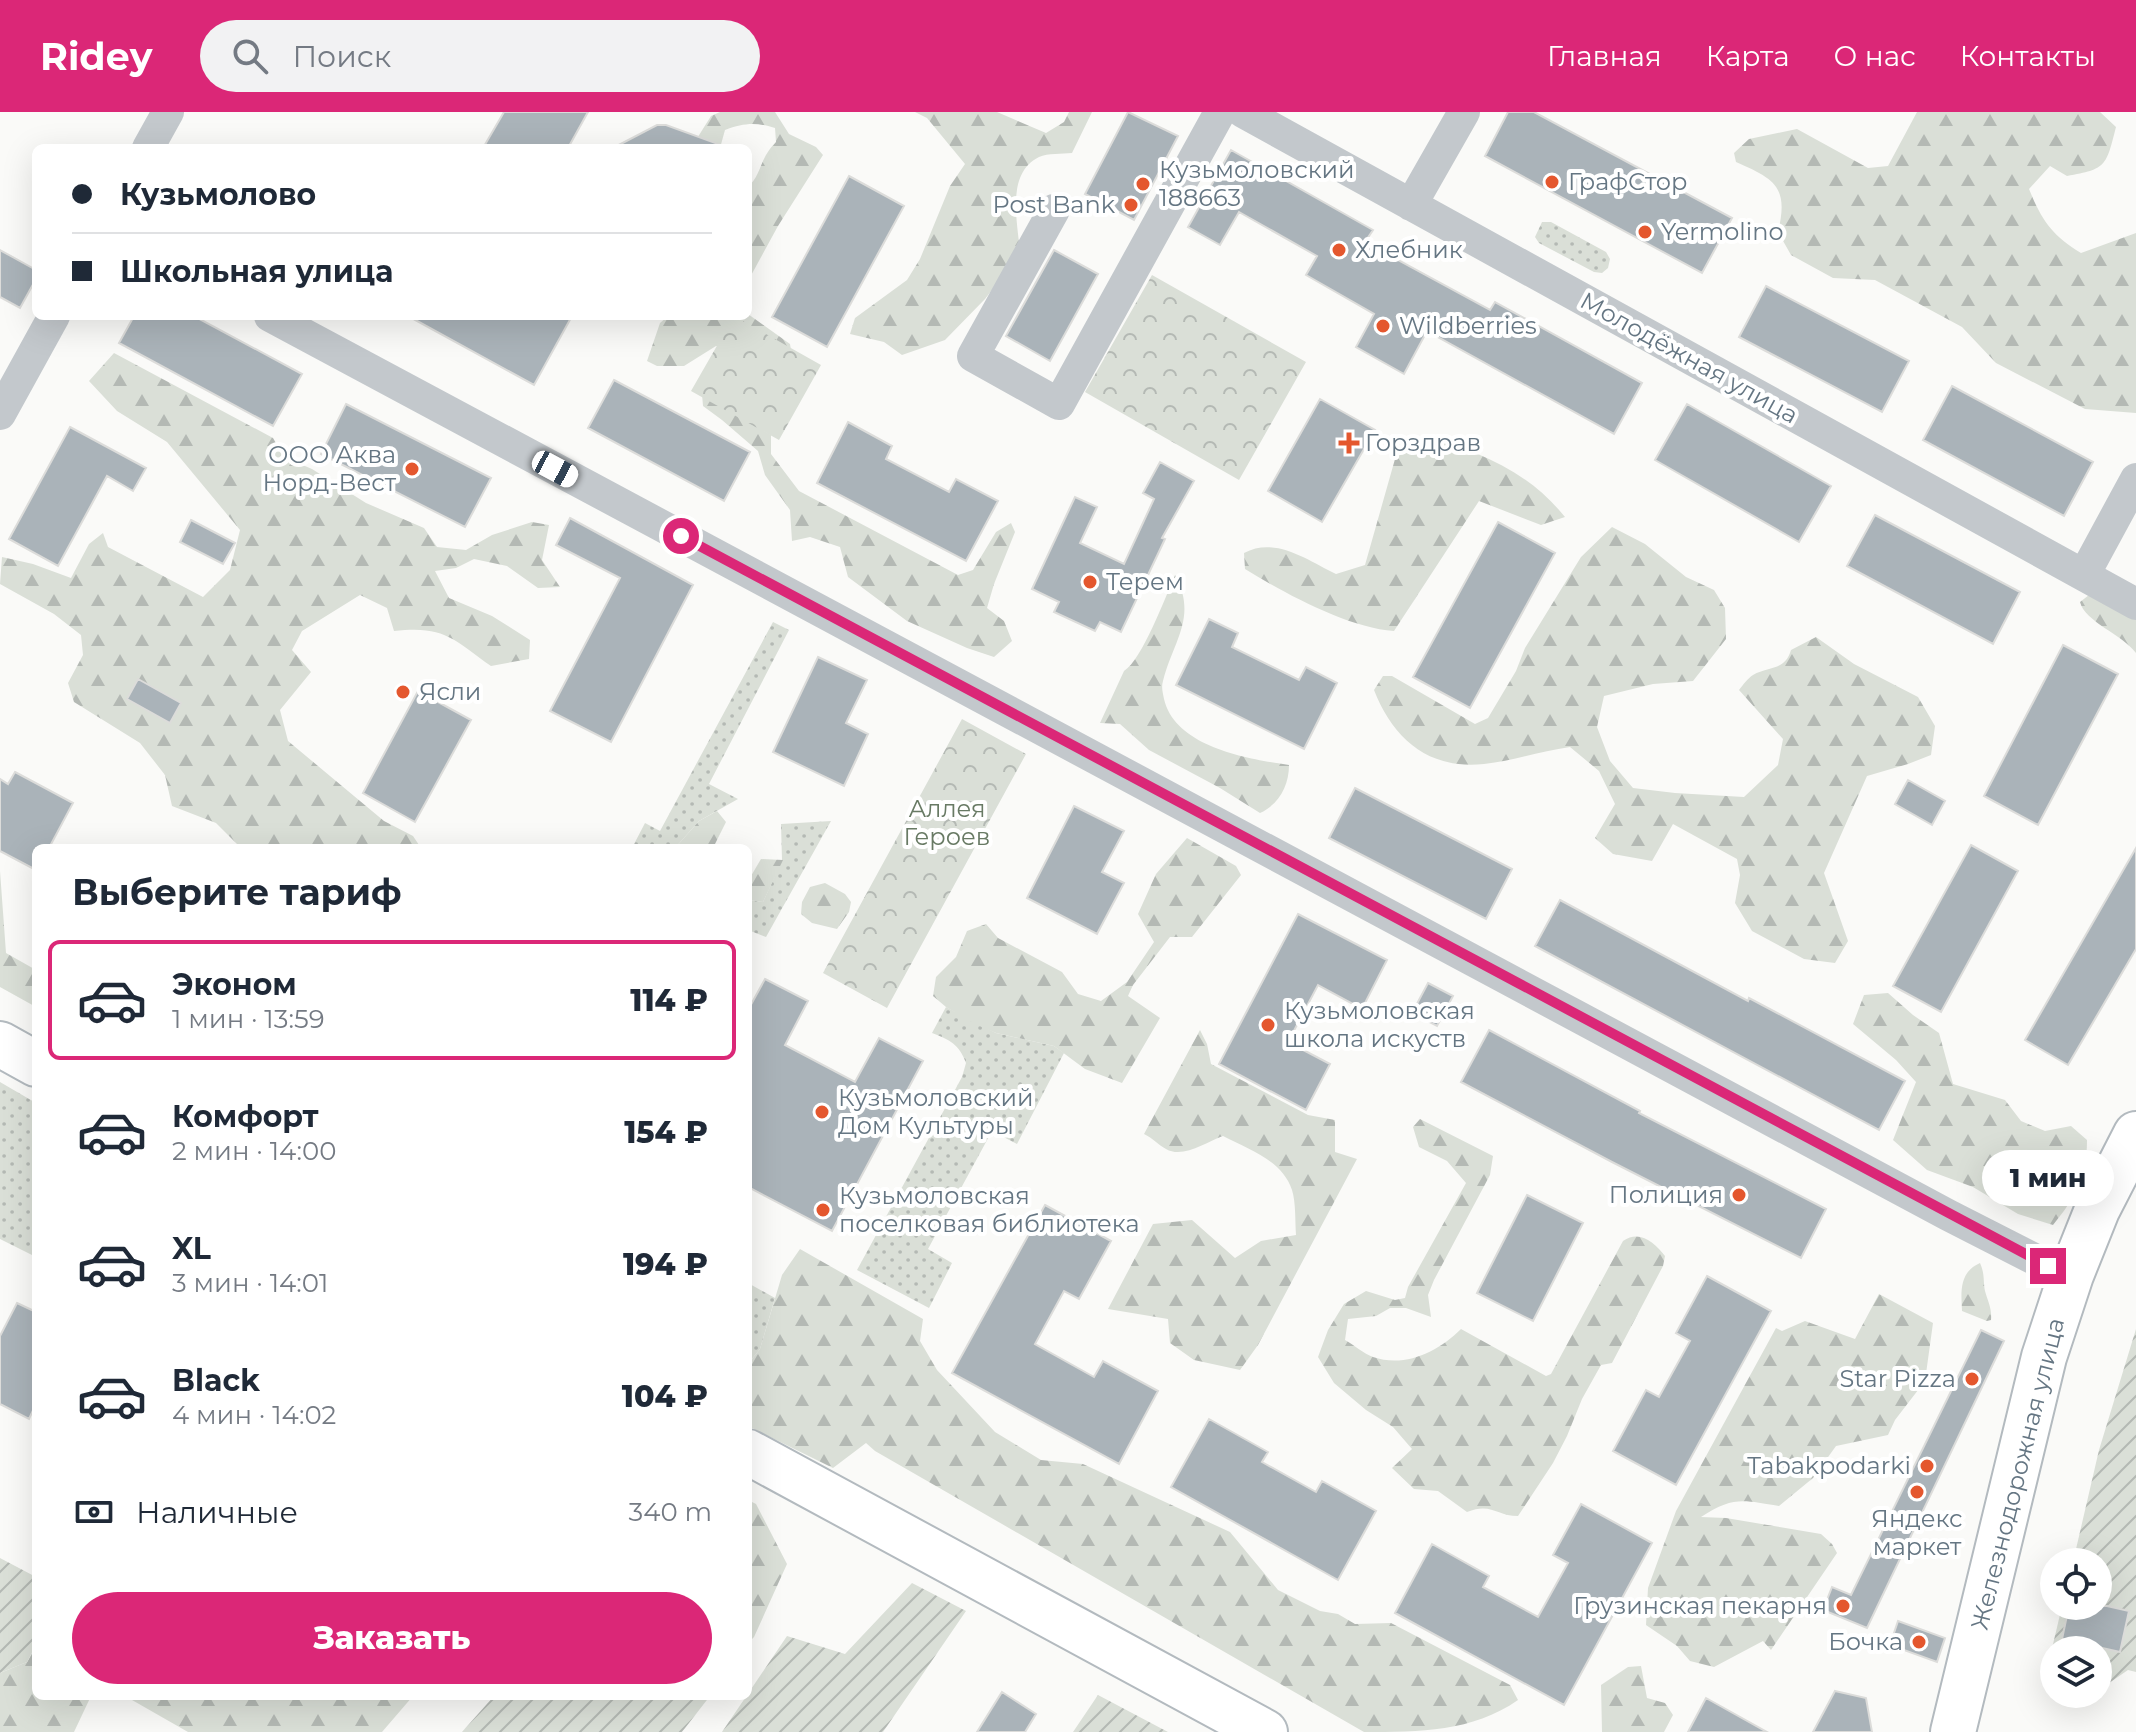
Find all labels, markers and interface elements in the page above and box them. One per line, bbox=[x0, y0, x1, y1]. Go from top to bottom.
search box bbox=[200, 20, 760, 92]
text: Ridey bbox=[40, 33, 152, 80]
icon: search bbox=[228, 34, 272, 78]
text: Поиск bbox=[292, 38, 391, 75]
text: Главная bbox=[1547, 39, 1662, 73]
text: Карта bbox=[1706, 39, 1790, 73]
text: О нас bbox=[1834, 39, 1916, 73]
text: Контакты bbox=[1960, 39, 2096, 73]
place label: Кузьмоловский 188663 bbox=[1159, 155, 1355, 212]
place label: ГрафСтор bbox=[1568, 167, 1687, 196]
marker: ГрафСтор bbox=[1543, 173, 1561, 191]
marker: Кузьмоловский 188663 bbox=[1134, 175, 1152, 193]
text: Кузьмолово bbox=[120, 176, 316, 213]
place label: Post Bank bbox=[992, 190, 1116, 219]
marker: Post Bank bbox=[1122, 196, 1140, 214]
place label: Yermolino bbox=[1661, 217, 1783, 246]
marker: Yermolino bbox=[1636, 223, 1654, 241]
place label: Хлебник bbox=[1355, 235, 1463, 264]
marker: Хлебник bbox=[1330, 241, 1348, 259]
text: Школьная улица bbox=[120, 253, 393, 290]
street label: Молодёжная улица bbox=[1575, 286, 1803, 430]
place label: Wildberries bbox=[1399, 311, 1537, 340]
marker: Wildberries bbox=[1374, 317, 1392, 335]
place label: Горздрав bbox=[1365, 428, 1481, 457]
marker: Горздрав bbox=[1340, 434, 1358, 452]
place label: ООО Аква Норд-Вест bbox=[262, 440, 397, 497]
car bbox=[528, 447, 582, 491]
marker: ООО Аква Норд-Вест bbox=[403, 460, 421, 478]
route start bbox=[663, 518, 699, 554]
place label: Терем bbox=[1106, 567, 1184, 596]
marker: Терем bbox=[1081, 573, 1099, 591]
place label: Ясли bbox=[419, 677, 481, 706]
marker: Ясли bbox=[394, 683, 412, 701]
park label: Аллея Героев bbox=[904, 794, 990, 851]
text: Выберите тариф bbox=[72, 870, 402, 914]
icon: car bbox=[76, 964, 148, 1036]
text: Эконом bbox=[172, 966, 297, 1003]
text: 114 ₽ bbox=[630, 982, 708, 1019]
place label: Кузьмоловская школа искуств bbox=[1284, 996, 1475, 1053]
text: 1 мин · 13:59 bbox=[172, 1003, 324, 1035]
marker: Кузьмоловская школа искуств bbox=[1259, 1016, 1277, 1034]
place label: Кузьмоловский Дом Культуры bbox=[838, 1083, 1034, 1140]
icon: car bbox=[76, 1096, 148, 1168]
text: Комфорт bbox=[172, 1098, 319, 1135]
marker: Кузьмоловский Дом Культуры bbox=[813, 1103, 831, 1121]
text: 154 ₽ bbox=[624, 1114, 708, 1151]
text: 2 мин · 14:00 bbox=[172, 1135, 336, 1167]
callout: 1 мин bbox=[1982, 1150, 2114, 1206]
text: 1 мин bbox=[2010, 1162, 2086, 1194]
place label: Полиция bbox=[1609, 1180, 1723, 1209]
place label: Кузьмоловская поселковая библиотека bbox=[839, 1181, 1140, 1238]
marker: Полиция bbox=[1730, 1186, 1748, 1204]
marker: Кузьмоловская поселковая библиотека bbox=[814, 1201, 832, 1219]
icon: car bbox=[76, 1228, 148, 1300]
text: XL bbox=[172, 1230, 211, 1267]
text: 194 ₽ bbox=[623, 1246, 708, 1283]
route end bbox=[2030, 1248, 2066, 1284]
text: 3 мин · 14:01 bbox=[172, 1267, 328, 1299]
street label: Железнодорожная улица bbox=[1965, 1315, 2070, 1633]
icon: car bbox=[76, 1360, 148, 1432]
text: Black bbox=[172, 1362, 260, 1399]
place label: Star Pizza bbox=[1840, 1364, 1956, 1393]
marker: Star Pizza bbox=[1963, 1370, 1981, 1388]
text: 104 ₽ bbox=[622, 1378, 708, 1415]
text: 4 мин · 14:02 bbox=[172, 1399, 336, 1431]
place label: Tabakpodarki bbox=[1747, 1451, 1911, 1480]
marker: Tabakpodarki bbox=[1918, 1457, 1936, 1475]
marker: Яндекс маркет bbox=[1908, 1483, 1926, 1501]
icon: cash bbox=[72, 1490, 116, 1534]
text: Наличные bbox=[136, 1494, 298, 1531]
text: 340 m bbox=[629, 1496, 712, 1528]
place label: Яндекс маркет bbox=[1871, 1504, 1963, 1561]
map controls bbox=[2040, 1548, 2112, 1708]
button: locate bbox=[2040, 1548, 2112, 1620]
place label: Грузинская пекарня bbox=[1573, 1591, 1827, 1620]
button: Заказать bbox=[72, 1592, 712, 1684]
marker: Грузинская пекарня bbox=[1834, 1597, 1852, 1615]
place label: Бочка bbox=[1828, 1627, 1903, 1656]
marker: Бочка bbox=[1910, 1633, 1928, 1651]
button: layers bbox=[2040, 1636, 2112, 1708]

